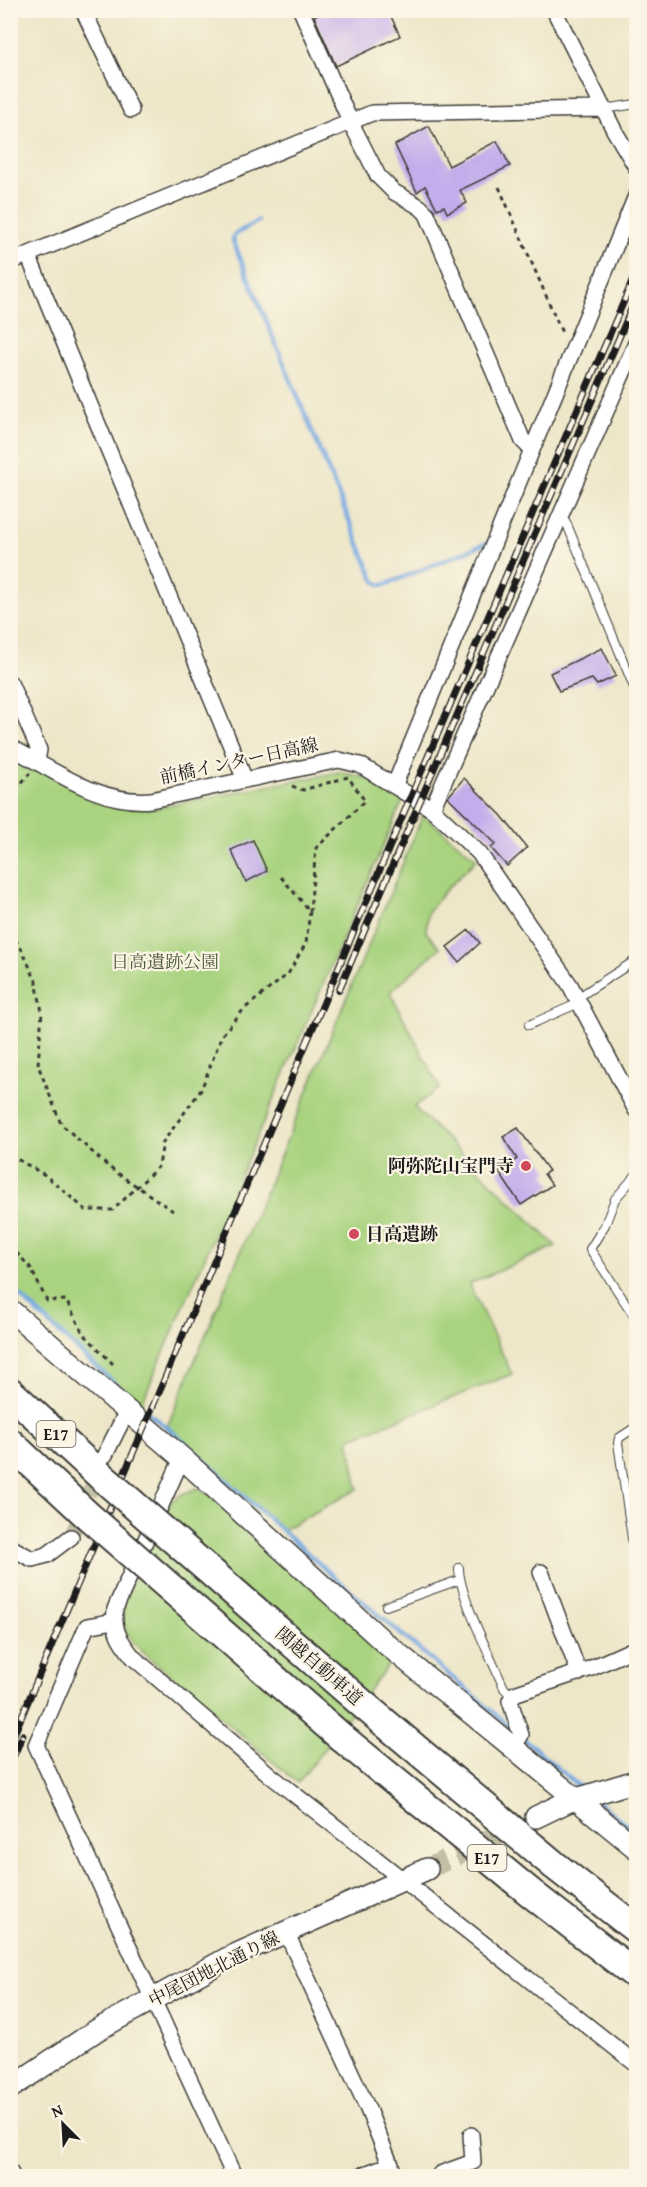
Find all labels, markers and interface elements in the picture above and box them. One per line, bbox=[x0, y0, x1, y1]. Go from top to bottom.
street label: 前橋インター日高線 bbox=[157, 731, 321, 790]
park label: 日高遺跡公園 bbox=[111, 948, 219, 975]
place label: 阿弥陀山宝門寺 bbox=[388, 1152, 514, 1179]
marker: 阿弥陀山宝門寺 bbox=[519, 1159, 533, 1173]
place label: 日高遺跡 bbox=[366, 1220, 438, 1247]
marker: 日高遺跡 bbox=[347, 1227, 361, 1241]
road number: E17 bbox=[36, 1421, 76, 1447]
street label: 関越自動車道 bbox=[270, 1620, 369, 1711]
road number: E17 bbox=[468, 1845, 506, 1871]
street label: 中尾団地北通り線 bbox=[143, 1924, 284, 2013]
north arrow bbox=[33, 2094, 93, 2154]
text: N bbox=[47, 2097, 67, 2123]

